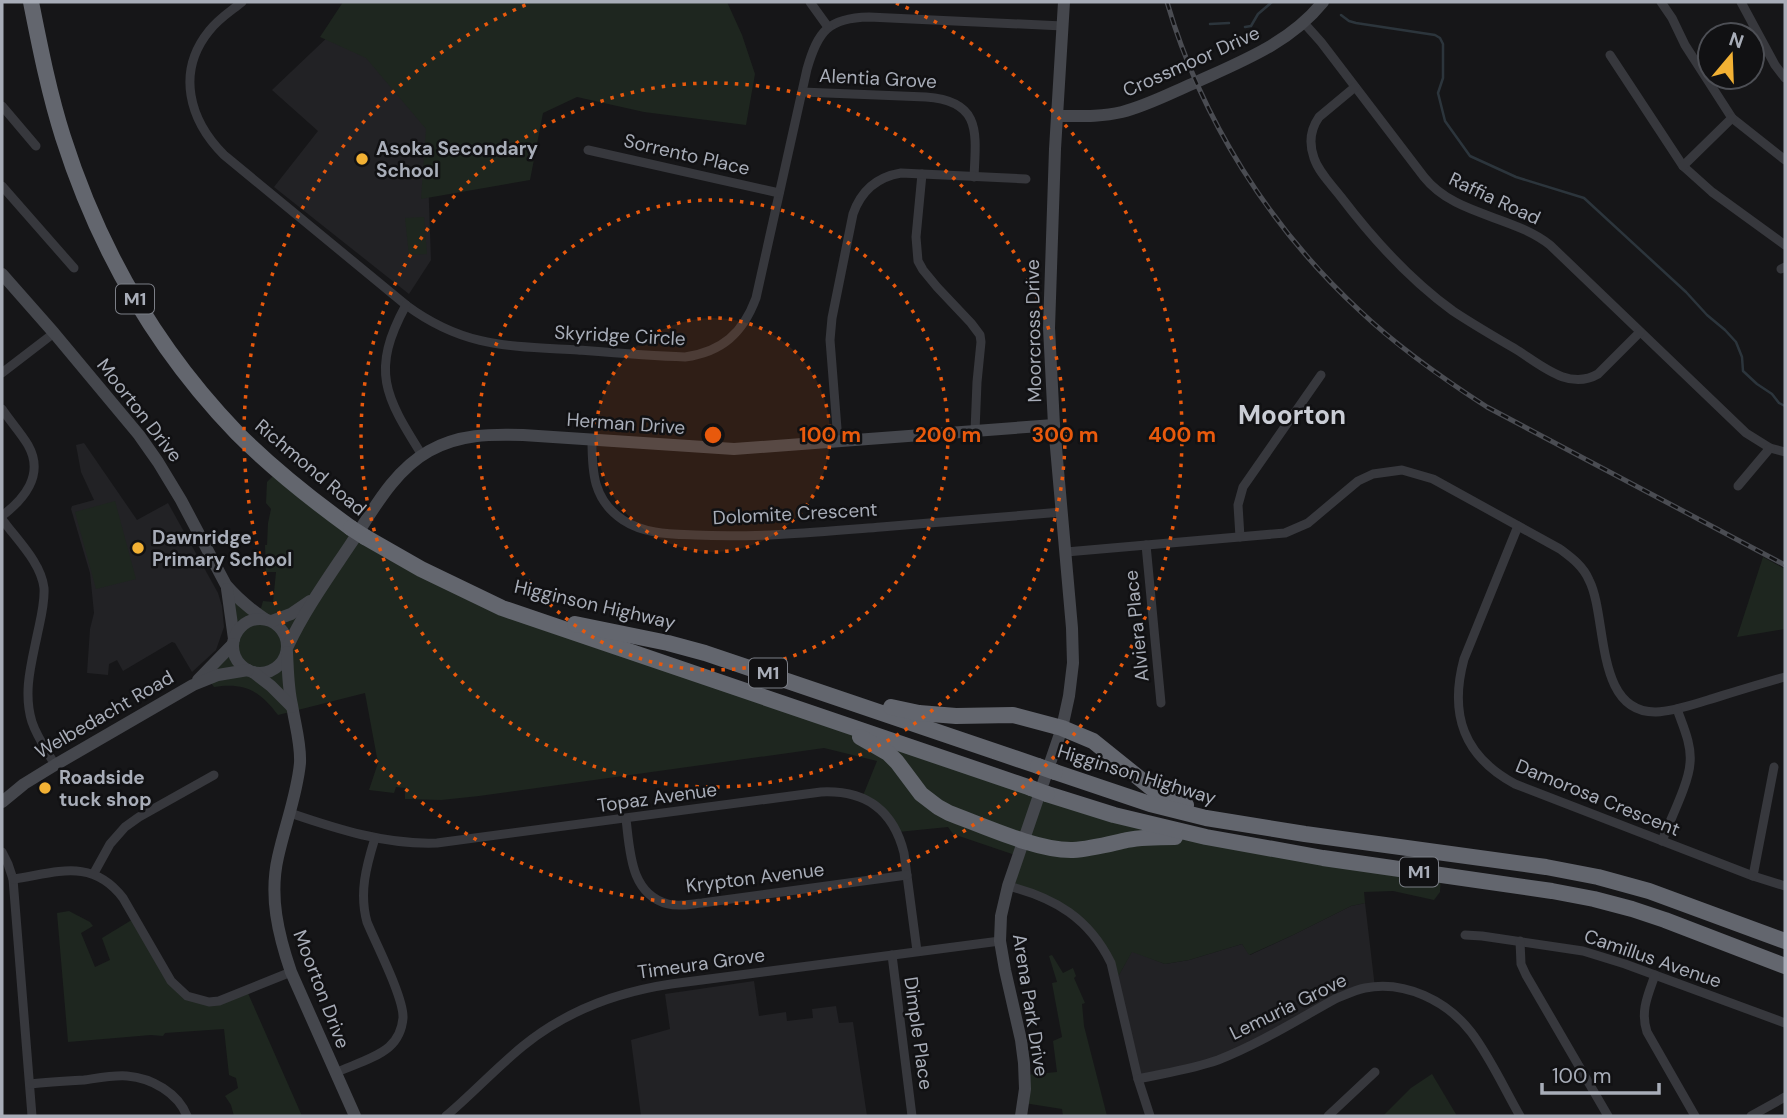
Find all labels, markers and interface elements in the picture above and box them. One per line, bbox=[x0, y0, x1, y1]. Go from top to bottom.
street label: Crossmoor Drive bbox=[1119, 20, 1264, 103]
north arrow bbox=[1696, 21, 1766, 91]
text: N bbox=[1726, 26, 1747, 54]
street label: Alentia Grove bbox=[818, 63, 938, 94]
street label: Sorrento Place bbox=[621, 128, 752, 181]
place label: Asoka Secondary School bbox=[376, 136, 538, 183]
marker: Asoka Secondary School bbox=[354, 151, 370, 167]
street label: Raffia Road bbox=[1445, 166, 1545, 231]
street label: Moorcross Drive bbox=[1020, 259, 1047, 403]
road number: M1 bbox=[116, 284, 154, 314]
street label: Skyridge Circle bbox=[554, 320, 686, 351]
street label: Moorton Drive bbox=[91, 353, 188, 467]
district label: Moorton bbox=[1238, 398, 1346, 432]
street label: Herman Drive bbox=[566, 407, 686, 440]
street label: Richmond Road bbox=[250, 413, 372, 521]
text: 100 m bbox=[799, 421, 861, 449]
text: 200 m bbox=[915, 421, 981, 449]
text: 300 m bbox=[1032, 421, 1098, 449]
text: 400 m bbox=[1148, 421, 1216, 449]
centre of rings bbox=[701, 423, 725, 447]
street label: Dolomite Crescent bbox=[712, 497, 878, 530]
place label: Dawnridge Primary School bbox=[152, 525, 292, 572]
marker: Dawnridge Primary School bbox=[130, 540, 146, 556]
street label: Alviera Place bbox=[1118, 569, 1155, 683]
street label: Higginson Highway bbox=[512, 574, 678, 635]
road number: M1 bbox=[749, 658, 787, 688]
street label: Welbedacht Road bbox=[30, 665, 178, 764]
street label: Higginson Highway bbox=[1054, 738, 1220, 811]
street label: Damorosa Crescent bbox=[1512, 753, 1684, 842]
place label: Roadside tuck shop bbox=[59, 765, 152, 812]
street label: Topaz Avenue bbox=[596, 777, 719, 818]
marker: Roadside tuck shop bbox=[37, 780, 53, 796]
street label: Krypton Avenue bbox=[684, 857, 826, 898]
road number: M1 bbox=[1400, 858, 1438, 886]
street label: Camillus Avenue bbox=[1581, 923, 1725, 994]
street label: Moorton Drive bbox=[287, 926, 356, 1052]
street label: Arena Park Drive bbox=[1007, 932, 1054, 1078]
street label: Timeura Grove bbox=[636, 942, 766, 985]
street label: Lemuria Grove bbox=[1225, 967, 1351, 1046]
street label: Dimple Place bbox=[898, 975, 939, 1091]
scale bar bbox=[1542, 1052, 1659, 1096]
text: 100 m bbox=[1552, 1062, 1612, 1090]

